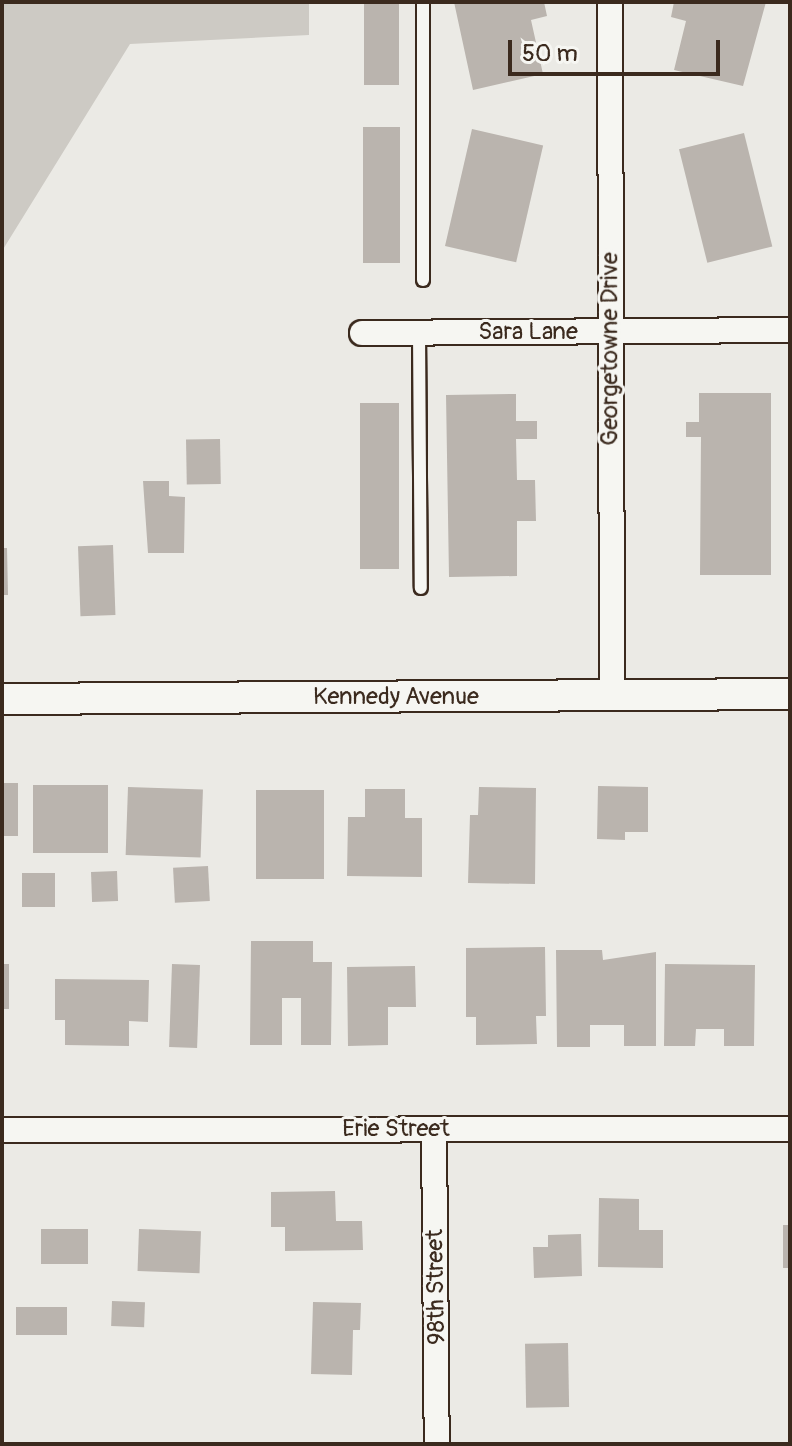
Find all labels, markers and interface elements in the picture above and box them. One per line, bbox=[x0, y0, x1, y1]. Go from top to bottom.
scale bar bbox=[512, 24, 724, 74]
text: 50 m bbox=[522, 39, 578, 68]
street label: Georgetowne Drive bbox=[596, 252, 624, 446]
street label: Sara Lane bbox=[478, 318, 578, 346]
street label: Kennedy Avenue bbox=[313, 683, 479, 711]
street label: Erie Street bbox=[342, 1115, 450, 1143]
street label: 98th Street bbox=[421, 1229, 451, 1345]

